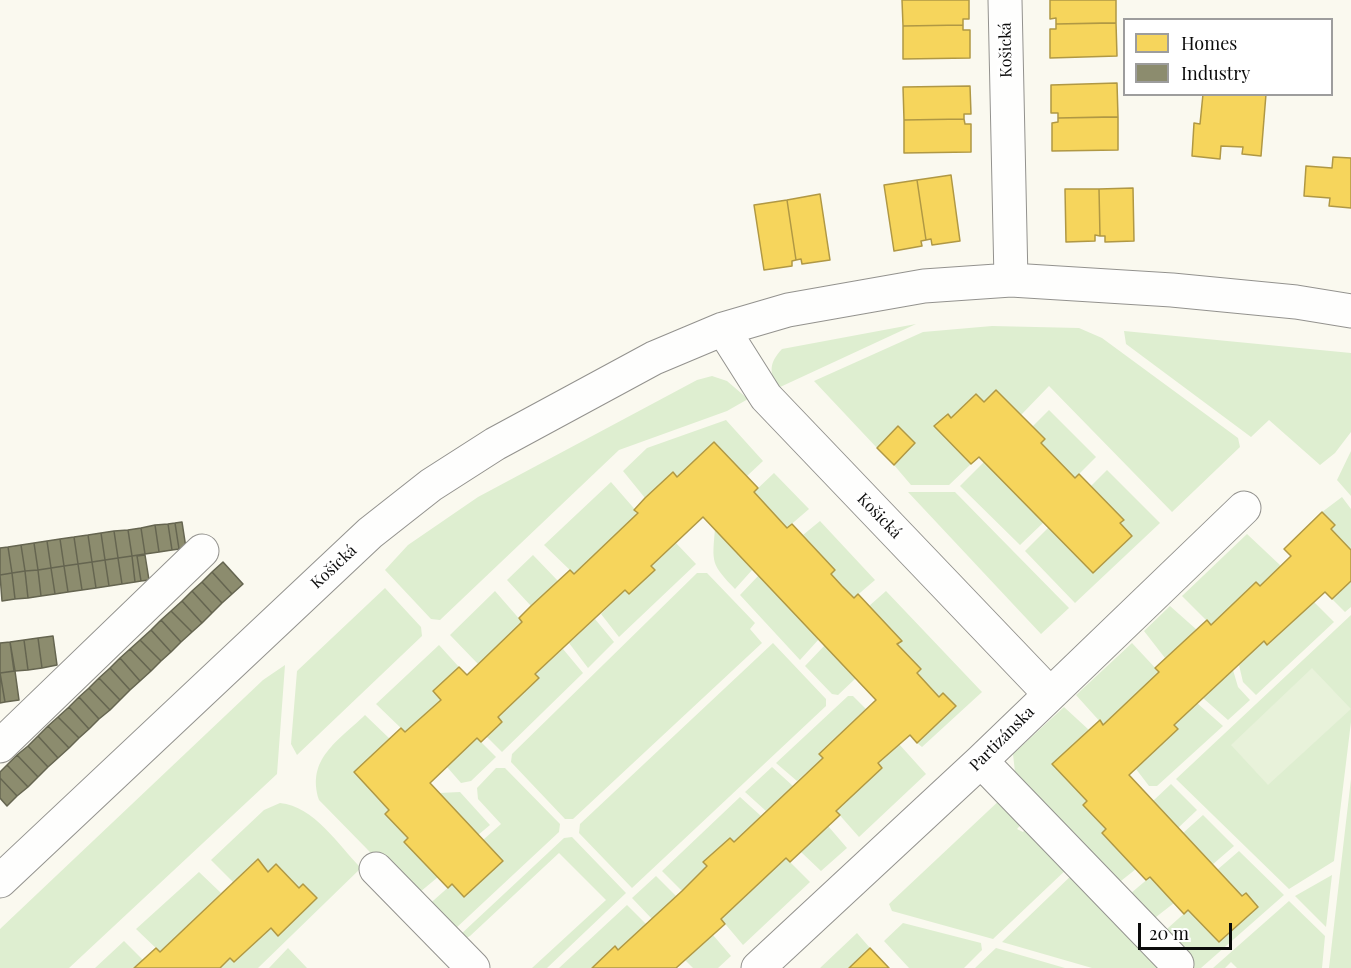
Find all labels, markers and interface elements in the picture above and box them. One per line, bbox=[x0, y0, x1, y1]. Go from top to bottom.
legend bbox=[1123, 18, 1333, 96]
street label: Košická bbox=[996, 22, 1016, 78]
text: Homes bbox=[1181, 31, 1237, 55]
text: Industry bbox=[1181, 61, 1250, 85]
street label: Košická bbox=[853, 489, 905, 543]
street label: Košická bbox=[307, 541, 361, 593]
street label: Partizánska bbox=[966, 703, 1038, 775]
scale bar bbox=[1141, 911, 1236, 949]
text: 20 m bbox=[1149, 921, 1189, 945]

